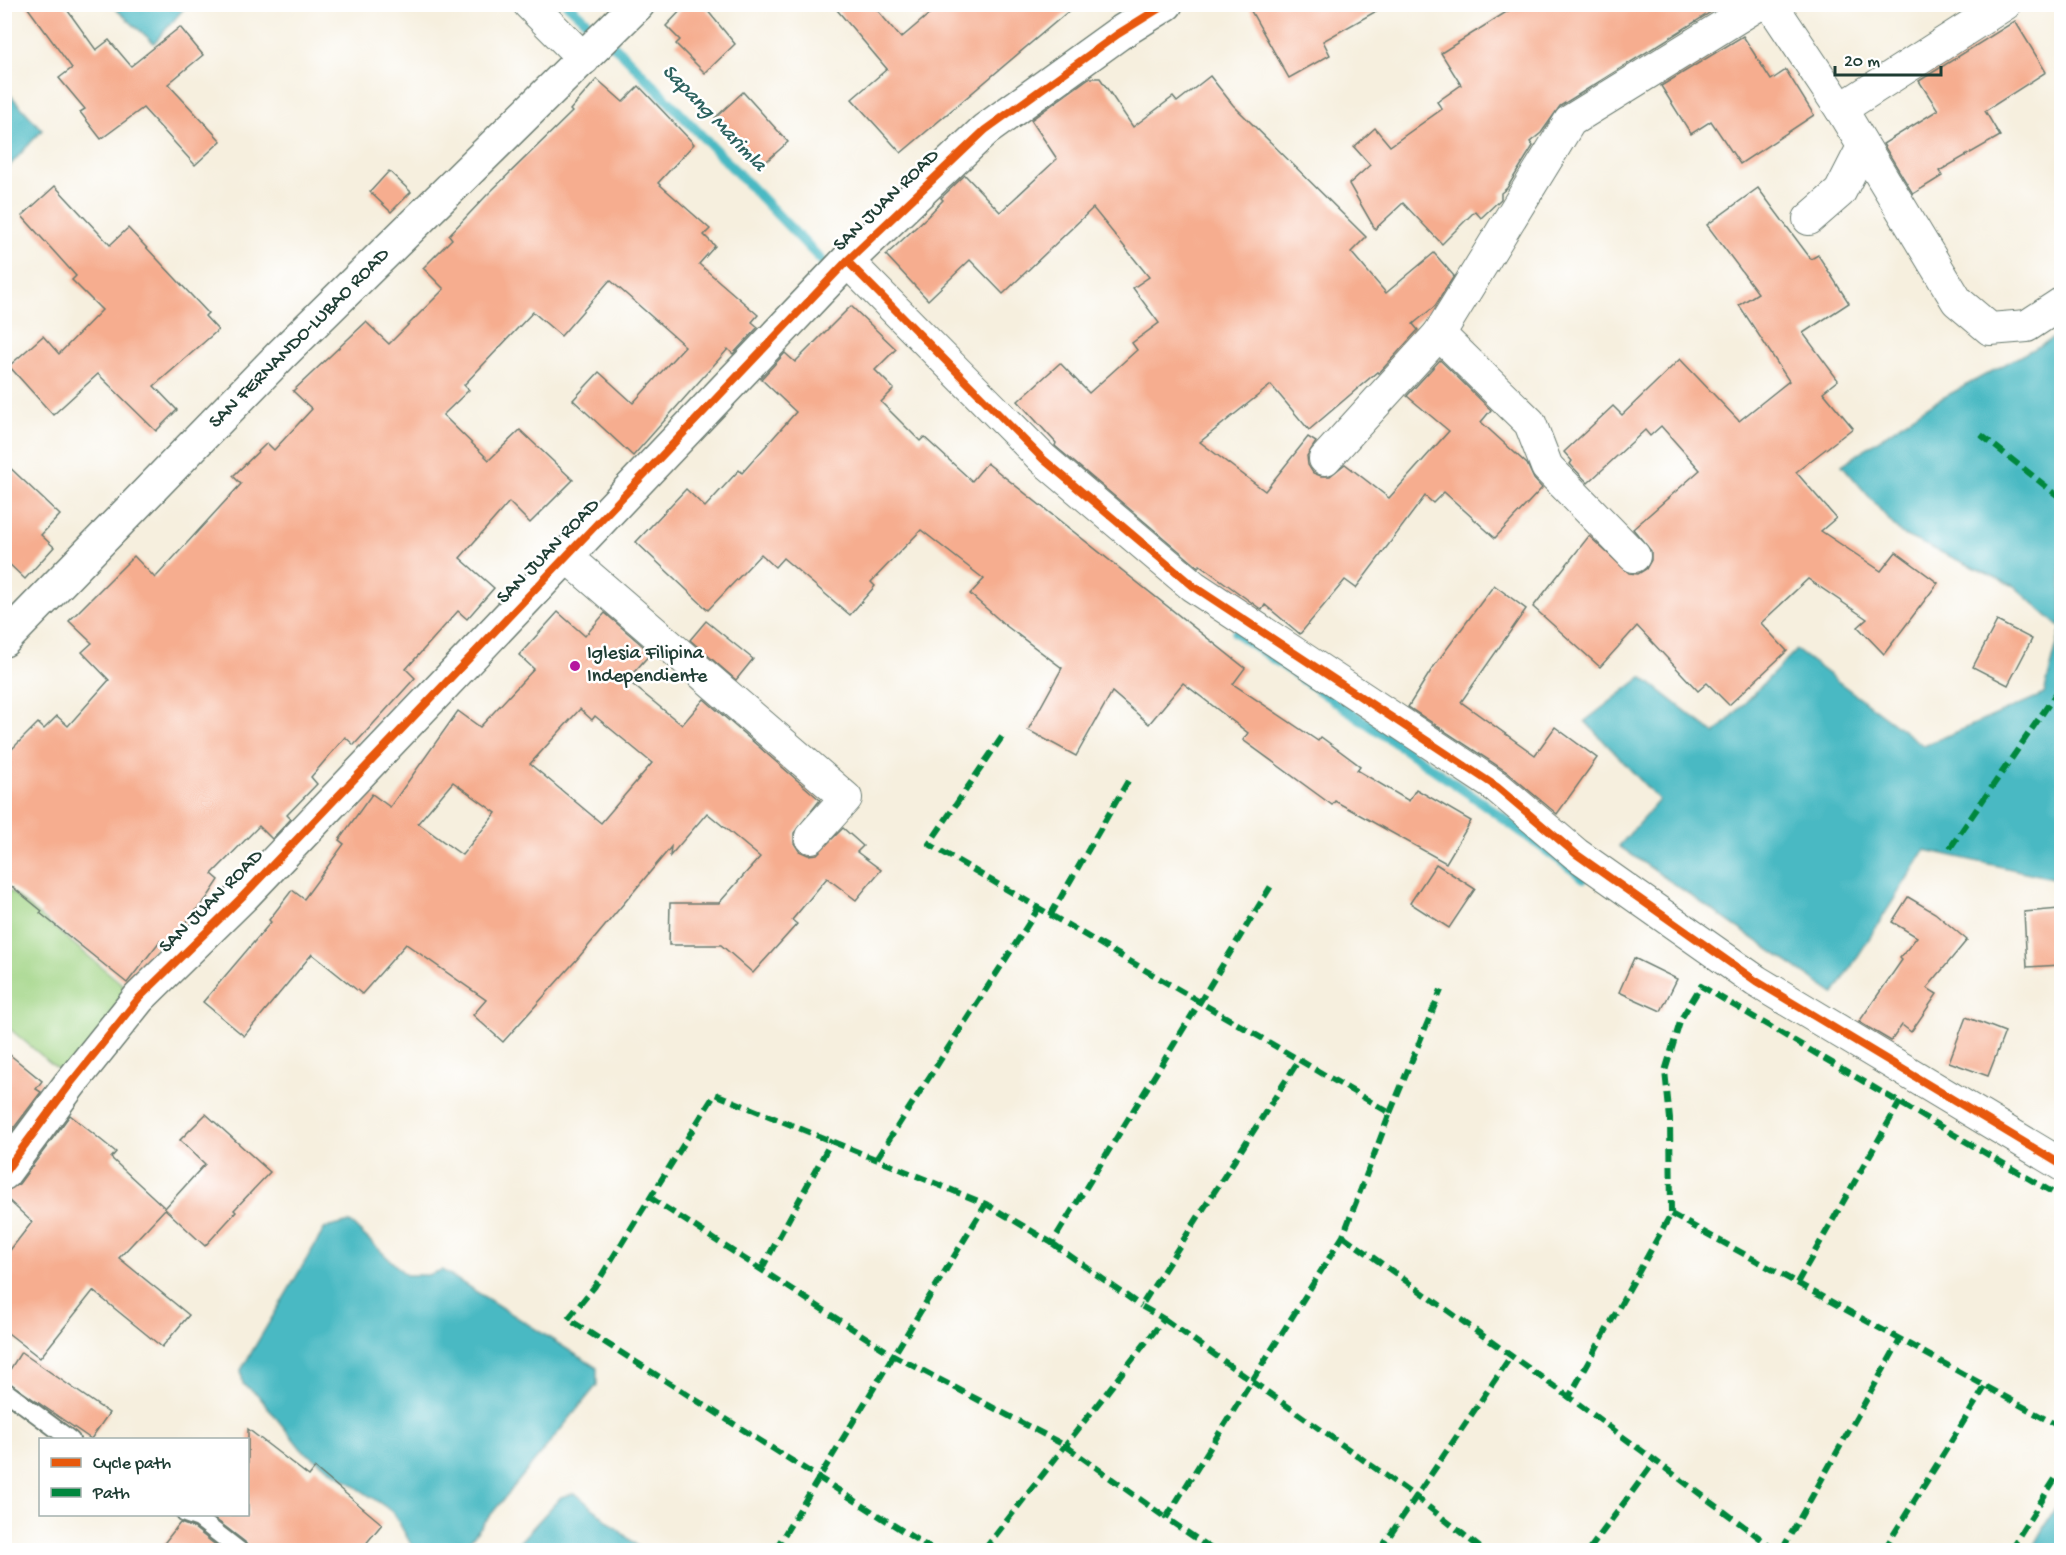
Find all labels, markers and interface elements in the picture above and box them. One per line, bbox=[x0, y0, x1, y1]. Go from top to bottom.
scale bar bbox=[1835, 39, 1942, 77]
text: 20 m bbox=[1844, 52, 1880, 73]
water label: Sapang Marimla bbox=[655, 60, 771, 179]
street label: SAN JUAN ROAD bbox=[829, 144, 945, 257]
street label: SAN FERNANDO-LUBAO ROAD bbox=[205, 243, 396, 434]
street label: SAN JUAN ROAD bbox=[493, 494, 606, 610]
place label: Iglesia Filipina Independiente bbox=[587, 643, 708, 689]
marker: Iglesia Filipina Independiente bbox=[568, 659, 582, 673]
street label: SAN JUAN ROAD bbox=[155, 844, 270, 959]
legend bbox=[39, 1438, 249, 1516]
text: Cycle path bbox=[93, 1454, 171, 1475]
text: Path bbox=[92, 1484, 130, 1505]

